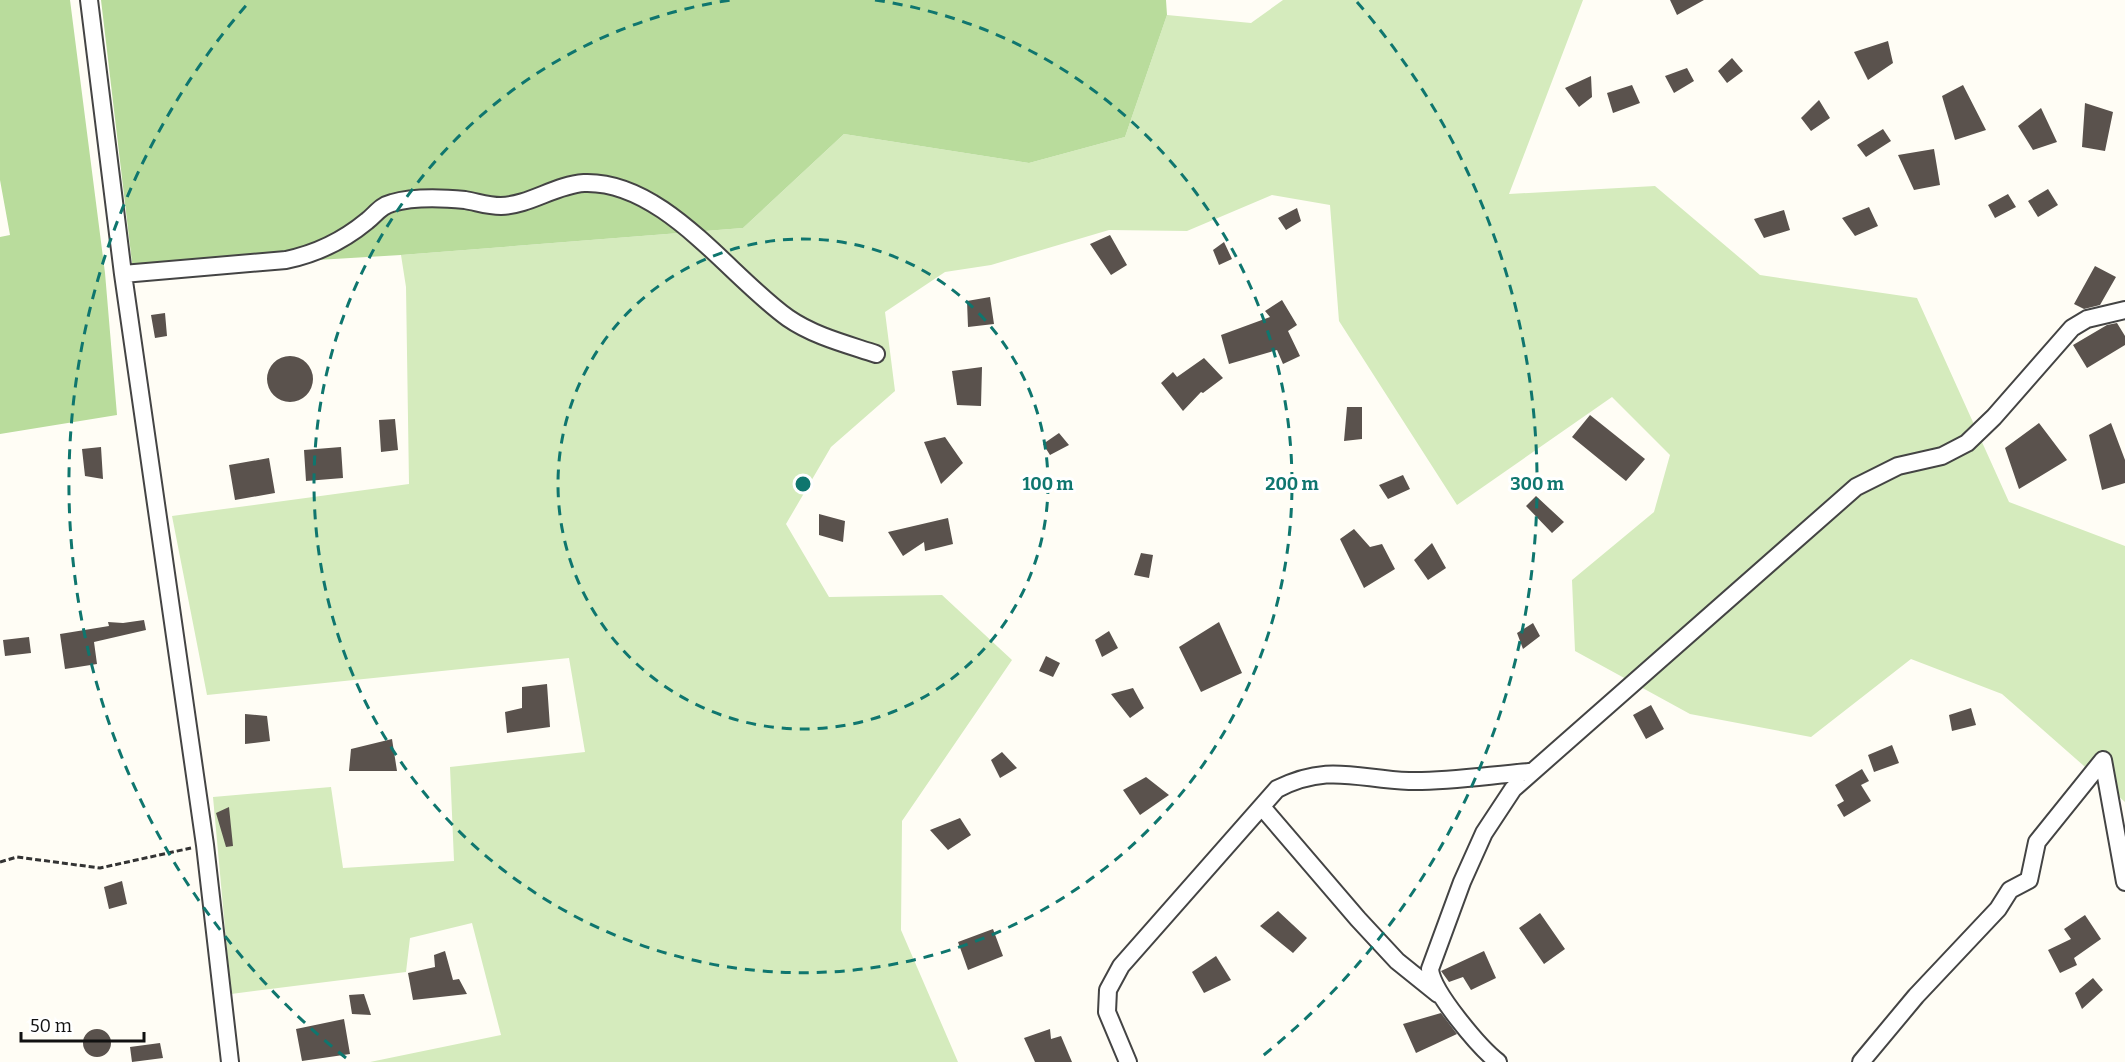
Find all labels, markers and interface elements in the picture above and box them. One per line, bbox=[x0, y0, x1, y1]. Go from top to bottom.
text: 100 m bbox=[1022, 473, 1074, 495]
text: 200 m bbox=[1265, 473, 1319, 495]
text: 300 m bbox=[1510, 473, 1564, 495]
centre of rings bbox=[793, 474, 813, 494]
scale bar bbox=[21, 1005, 144, 1043]
text: 50 m bbox=[30, 1015, 72, 1037]

